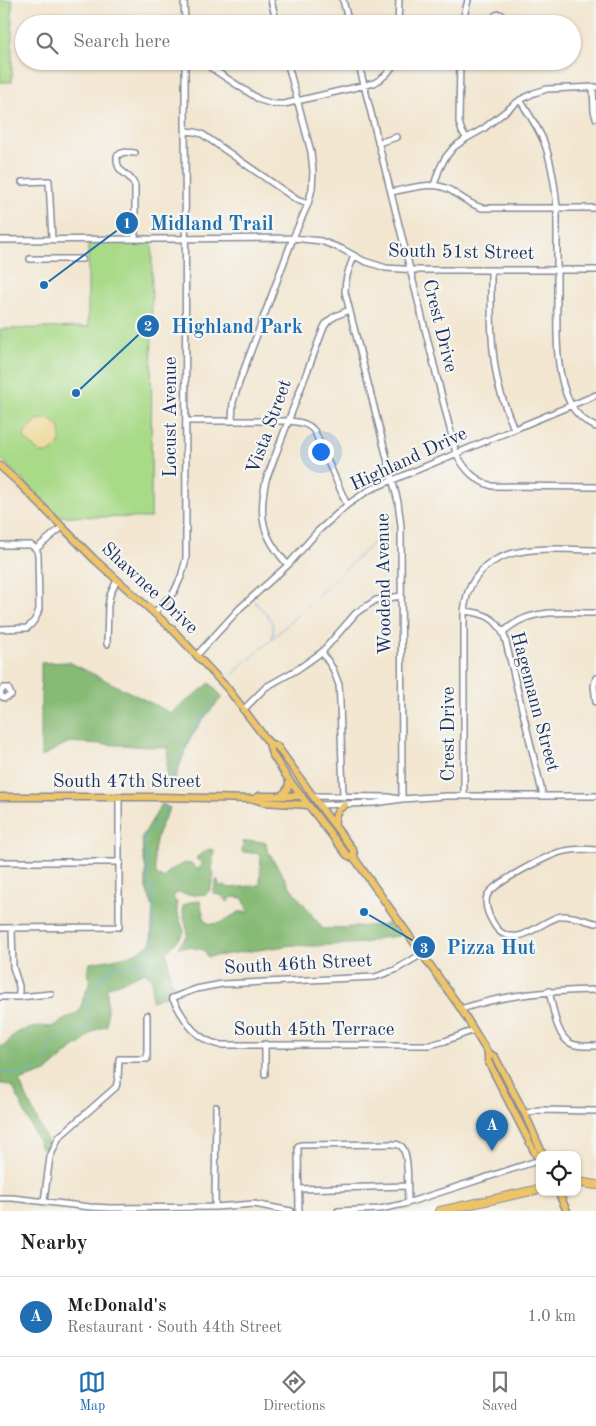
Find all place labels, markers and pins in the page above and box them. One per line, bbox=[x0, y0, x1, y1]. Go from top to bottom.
callout: Midland Trail bbox=[115, 206, 283, 241]
callout: Highland Park bbox=[136, 308, 313, 343]
callout: Pizza Hut bbox=[411, 930, 545, 965]
pin: A bbox=[476, 1110, 508, 1151]

